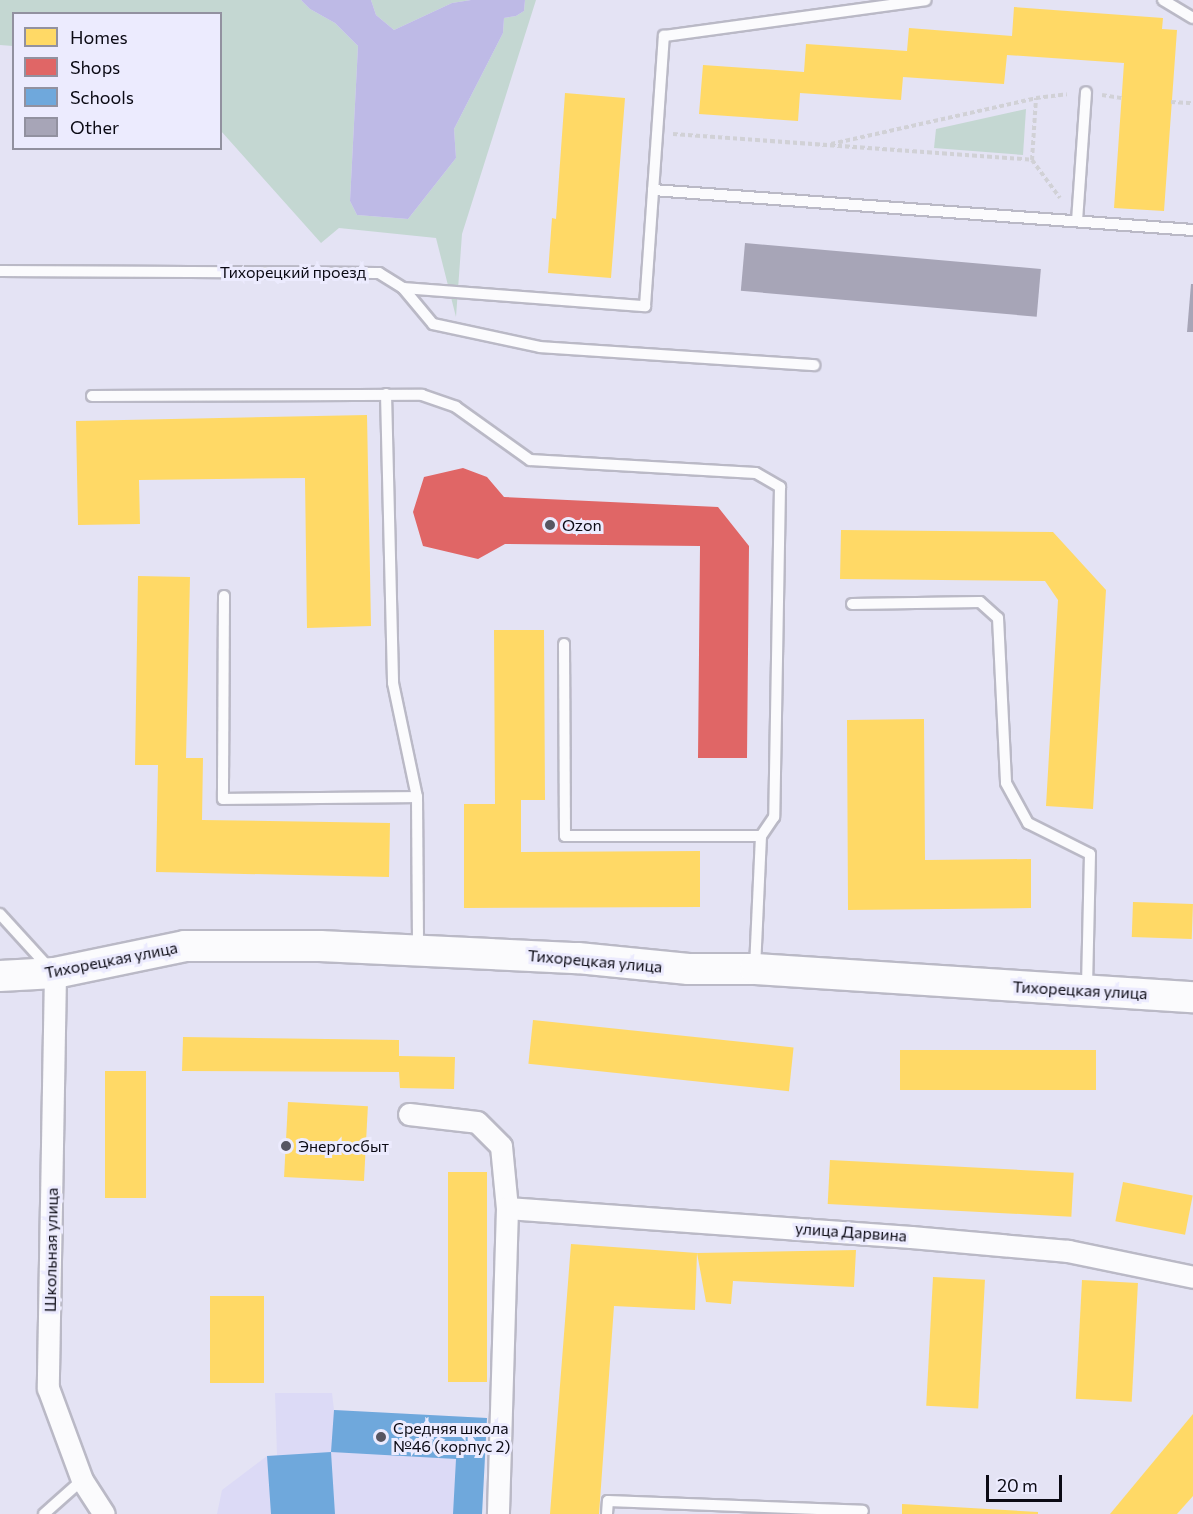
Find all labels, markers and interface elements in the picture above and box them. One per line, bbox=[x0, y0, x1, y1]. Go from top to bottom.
legend bbox=[12, 12, 222, 150]
text: Homes bbox=[70, 26, 128, 48]
text: Shops bbox=[70, 56, 120, 78]
text: Schools bbox=[70, 86, 134, 108]
text: Other bbox=[70, 116, 119, 138]
street label: Тихорецкий проезд bbox=[220, 262, 366, 282]
place label: Ozon bbox=[562, 515, 602, 535]
marker: Ozon bbox=[543, 518, 557, 532]
street label: Тихорецкая улица bbox=[43, 938, 179, 982]
street label: Тихорецкая улица bbox=[527, 946, 663, 976]
street label: Тихорецкая улица bbox=[1012, 977, 1148, 1003]
place label: Энергосбыт bbox=[298, 1136, 389, 1156]
marker: Энергосбыт bbox=[279, 1139, 293, 1153]
street label: Школьная улица bbox=[40, 1188, 62, 1312]
street label: улица Дарвина bbox=[794, 1219, 908, 1245]
place label: Средняя школа №46 (корпус 2) bbox=[393, 1418, 511, 1456]
marker: Средняя школа №46 (корпус 2) bbox=[374, 1430, 388, 1444]
scale bar bbox=[989, 1463, 1066, 1501]
text: 20 m bbox=[997, 1474, 1038, 1496]

